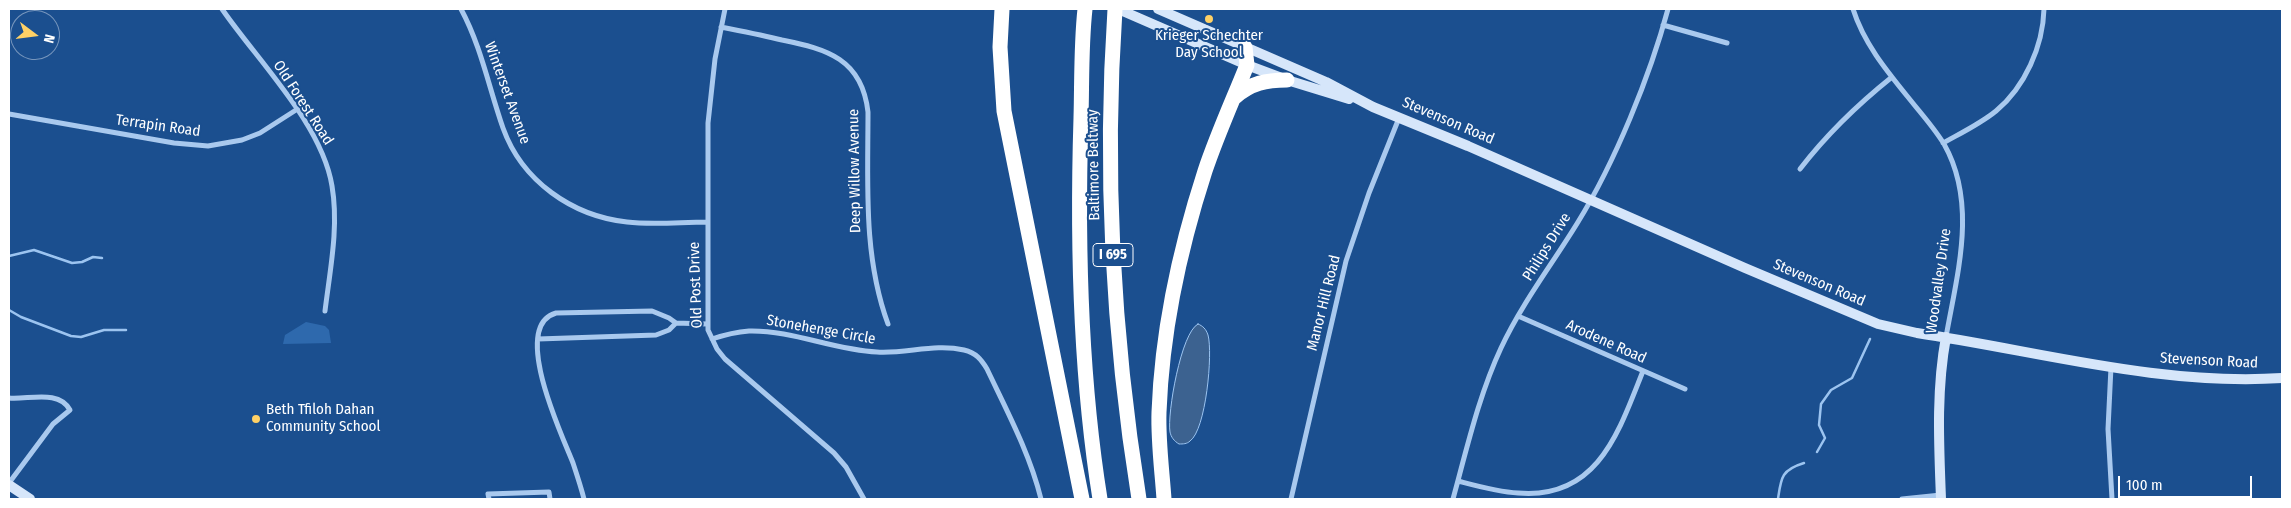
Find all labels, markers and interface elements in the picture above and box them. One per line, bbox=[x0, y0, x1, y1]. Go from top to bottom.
north arrow bbox=[10, 10, 60, 60]
marker: Krieger Schechter Day School bbox=[1203, 13, 1215, 25]
place label: Krieger Schechter Day School bbox=[1155, 27, 1263, 62]
text: N bbox=[40, 32, 58, 45]
street label: Winterset Avenue bbox=[480, 39, 534, 147]
street label: Old Forest Road bbox=[269, 57, 337, 149]
street label: Stevenson Road bbox=[1399, 94, 1497, 148]
street label: Deep Willow Avenue bbox=[845, 109, 865, 233]
street label: Baltimore Beltway bbox=[1084, 109, 1104, 221]
street label: Terrapin Road bbox=[115, 111, 201, 141]
street label: Philips Drive bbox=[1519, 210, 1575, 284]
street label: Woodvalley Drive bbox=[1923, 227, 1955, 335]
street label: Old Post Drive bbox=[685, 241, 707, 329]
road number: I 695 bbox=[1093, 244, 1133, 266]
street label: Manor Hill Road bbox=[1303, 253, 1345, 353]
street label: Stevenson Road bbox=[1770, 256, 1868, 310]
street label: Stonehenge Circle bbox=[765, 312, 877, 348]
street label: Arodene Road bbox=[1563, 316, 1649, 368]
street label: Stevenson Road bbox=[2159, 349, 2259, 373]
place label: Beth Tfiloh Dahan Community School bbox=[266, 401, 380, 436]
marker: Beth Tfiloh Dahan Community School bbox=[250, 413, 262, 425]
scale bar bbox=[2121, 466, 2255, 498]
text: 100 m bbox=[2126, 476, 2163, 494]

